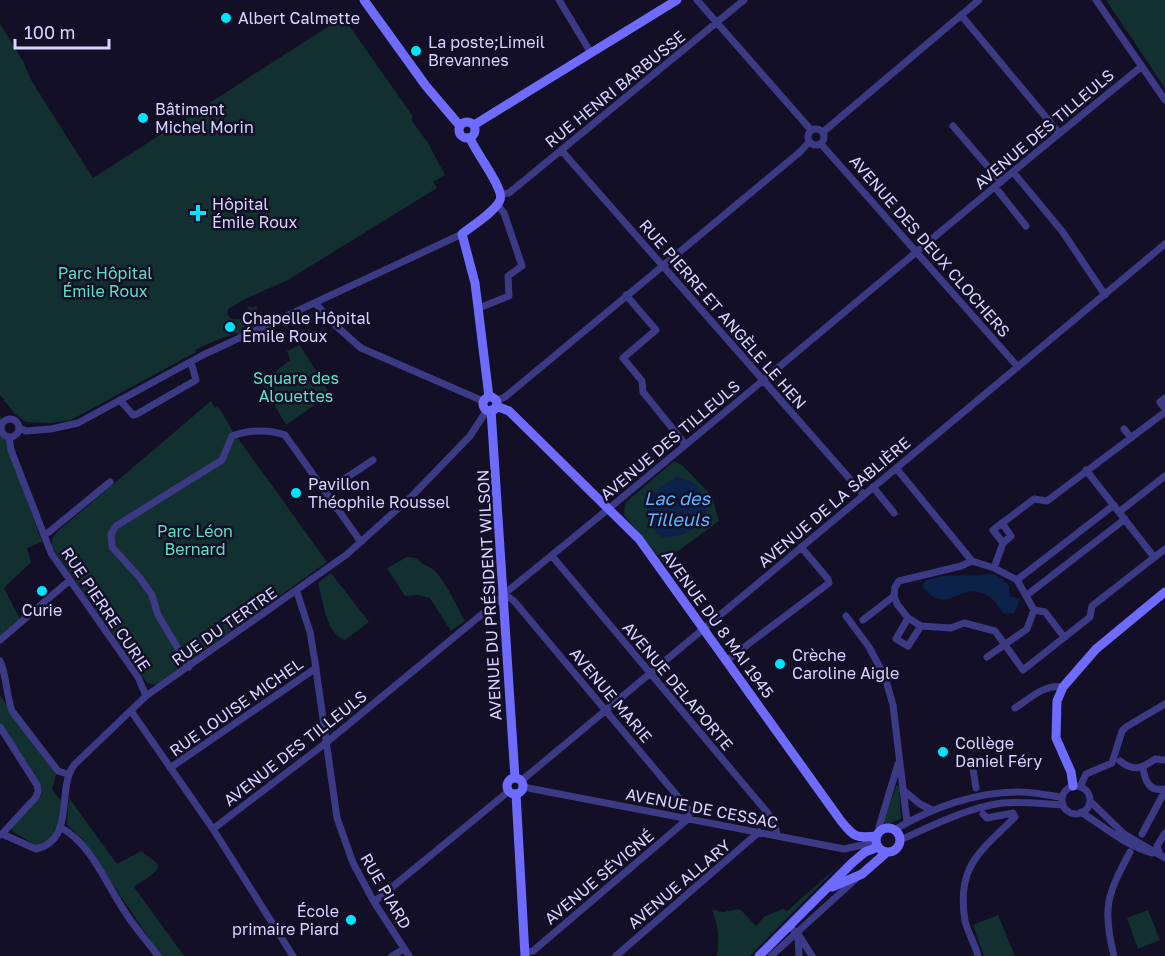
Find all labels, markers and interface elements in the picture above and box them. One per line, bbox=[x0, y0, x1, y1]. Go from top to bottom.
place label: Albert Calmette bbox=[238, 8, 360, 28]
marker: Albert Calmette bbox=[219, 11, 233, 25]
scale bar bbox=[15, 12, 110, 50]
text: 100 m bbox=[24, 21, 75, 43]
street label: RUE HENRI BARBUSSE bbox=[541, 26, 689, 152]
place label: La poste;Limeil Brevannes bbox=[428, 32, 545, 70]
marker: La poste;Limeil Brevannes bbox=[409, 44, 423, 58]
street label: AVENUE DES TILLEULS bbox=[970, 65, 1118, 193]
place label: Bâtiment Michel Morin bbox=[155, 99, 254, 137]
marker: Bâtiment Michel Morin bbox=[136, 111, 150, 125]
street label: AVENUE DES DEUX CLOCHERS bbox=[845, 151, 1015, 341]
place label: Hôpital Émile Roux bbox=[212, 194, 297, 232]
marker: Hôpital Émile Roux bbox=[189, 204, 207, 222]
street label: RUE PIERRE ET ANGÈLE LE HEN bbox=[635, 215, 811, 413]
park label: Parc Hôpital Émile Roux bbox=[58, 263, 152, 301]
place label: Chapelle Hôpital Émile Roux bbox=[242, 308, 371, 346]
marker: Chapelle Hôpital Émile Roux bbox=[223, 320, 237, 334]
park label: Square des Alouettes bbox=[253, 368, 339, 406]
street label: AVENUE DES TILLEULS bbox=[596, 376, 744, 504]
street label: AVENUE DE LA SABLIÈRE bbox=[754, 432, 914, 572]
street label: AVENUE DU PRÉSIDENT WILSON bbox=[472, 469, 506, 721]
place label: Pavillon Théophile Roussel bbox=[308, 474, 450, 512]
marker: Pavillon Théophile Roussel bbox=[289, 486, 303, 500]
water label: Lac des Tilleuls bbox=[644, 487, 711, 530]
park label: Parc Léon Bernard bbox=[157, 521, 233, 559]
street label: RUE PIERRE CURIE bbox=[57, 543, 155, 675]
street label: AVENUE DU 8 MAI 1945 bbox=[658, 546, 778, 702]
street label: RUE DU TERTRE bbox=[167, 582, 281, 670]
marker: Curie bbox=[35, 584, 49, 598]
place label: Curie bbox=[22, 600, 62, 620]
street label: AVENUE DELAPORTE bbox=[618, 618, 738, 754]
street label: AVENUE MARIE bbox=[566, 644, 656, 746]
place label: Crèche Caroline Aigle bbox=[792, 645, 899, 683]
street label: RUE LOUISE MICHEL bbox=[166, 654, 306, 760]
marker: Crèche Caroline Aigle bbox=[773, 657, 787, 671]
street label: AVENUE DES TILLEULS bbox=[219, 686, 371, 810]
place label: Collège Daniel Féry bbox=[955, 733, 1042, 771]
marker: Collège Daniel Féry bbox=[936, 745, 950, 759]
street label: AVENUE DE CESSAC bbox=[624, 783, 780, 833]
street label: AVENUE SÉVIGNÉ bbox=[540, 825, 658, 929]
street label: AVENUE ALLARY bbox=[623, 835, 735, 933]
street label: RUE PIARD bbox=[356, 849, 416, 933]
place label: École primaire Piard bbox=[232, 901, 339, 939]
marker: École primaire Piard bbox=[344, 913, 358, 927]

